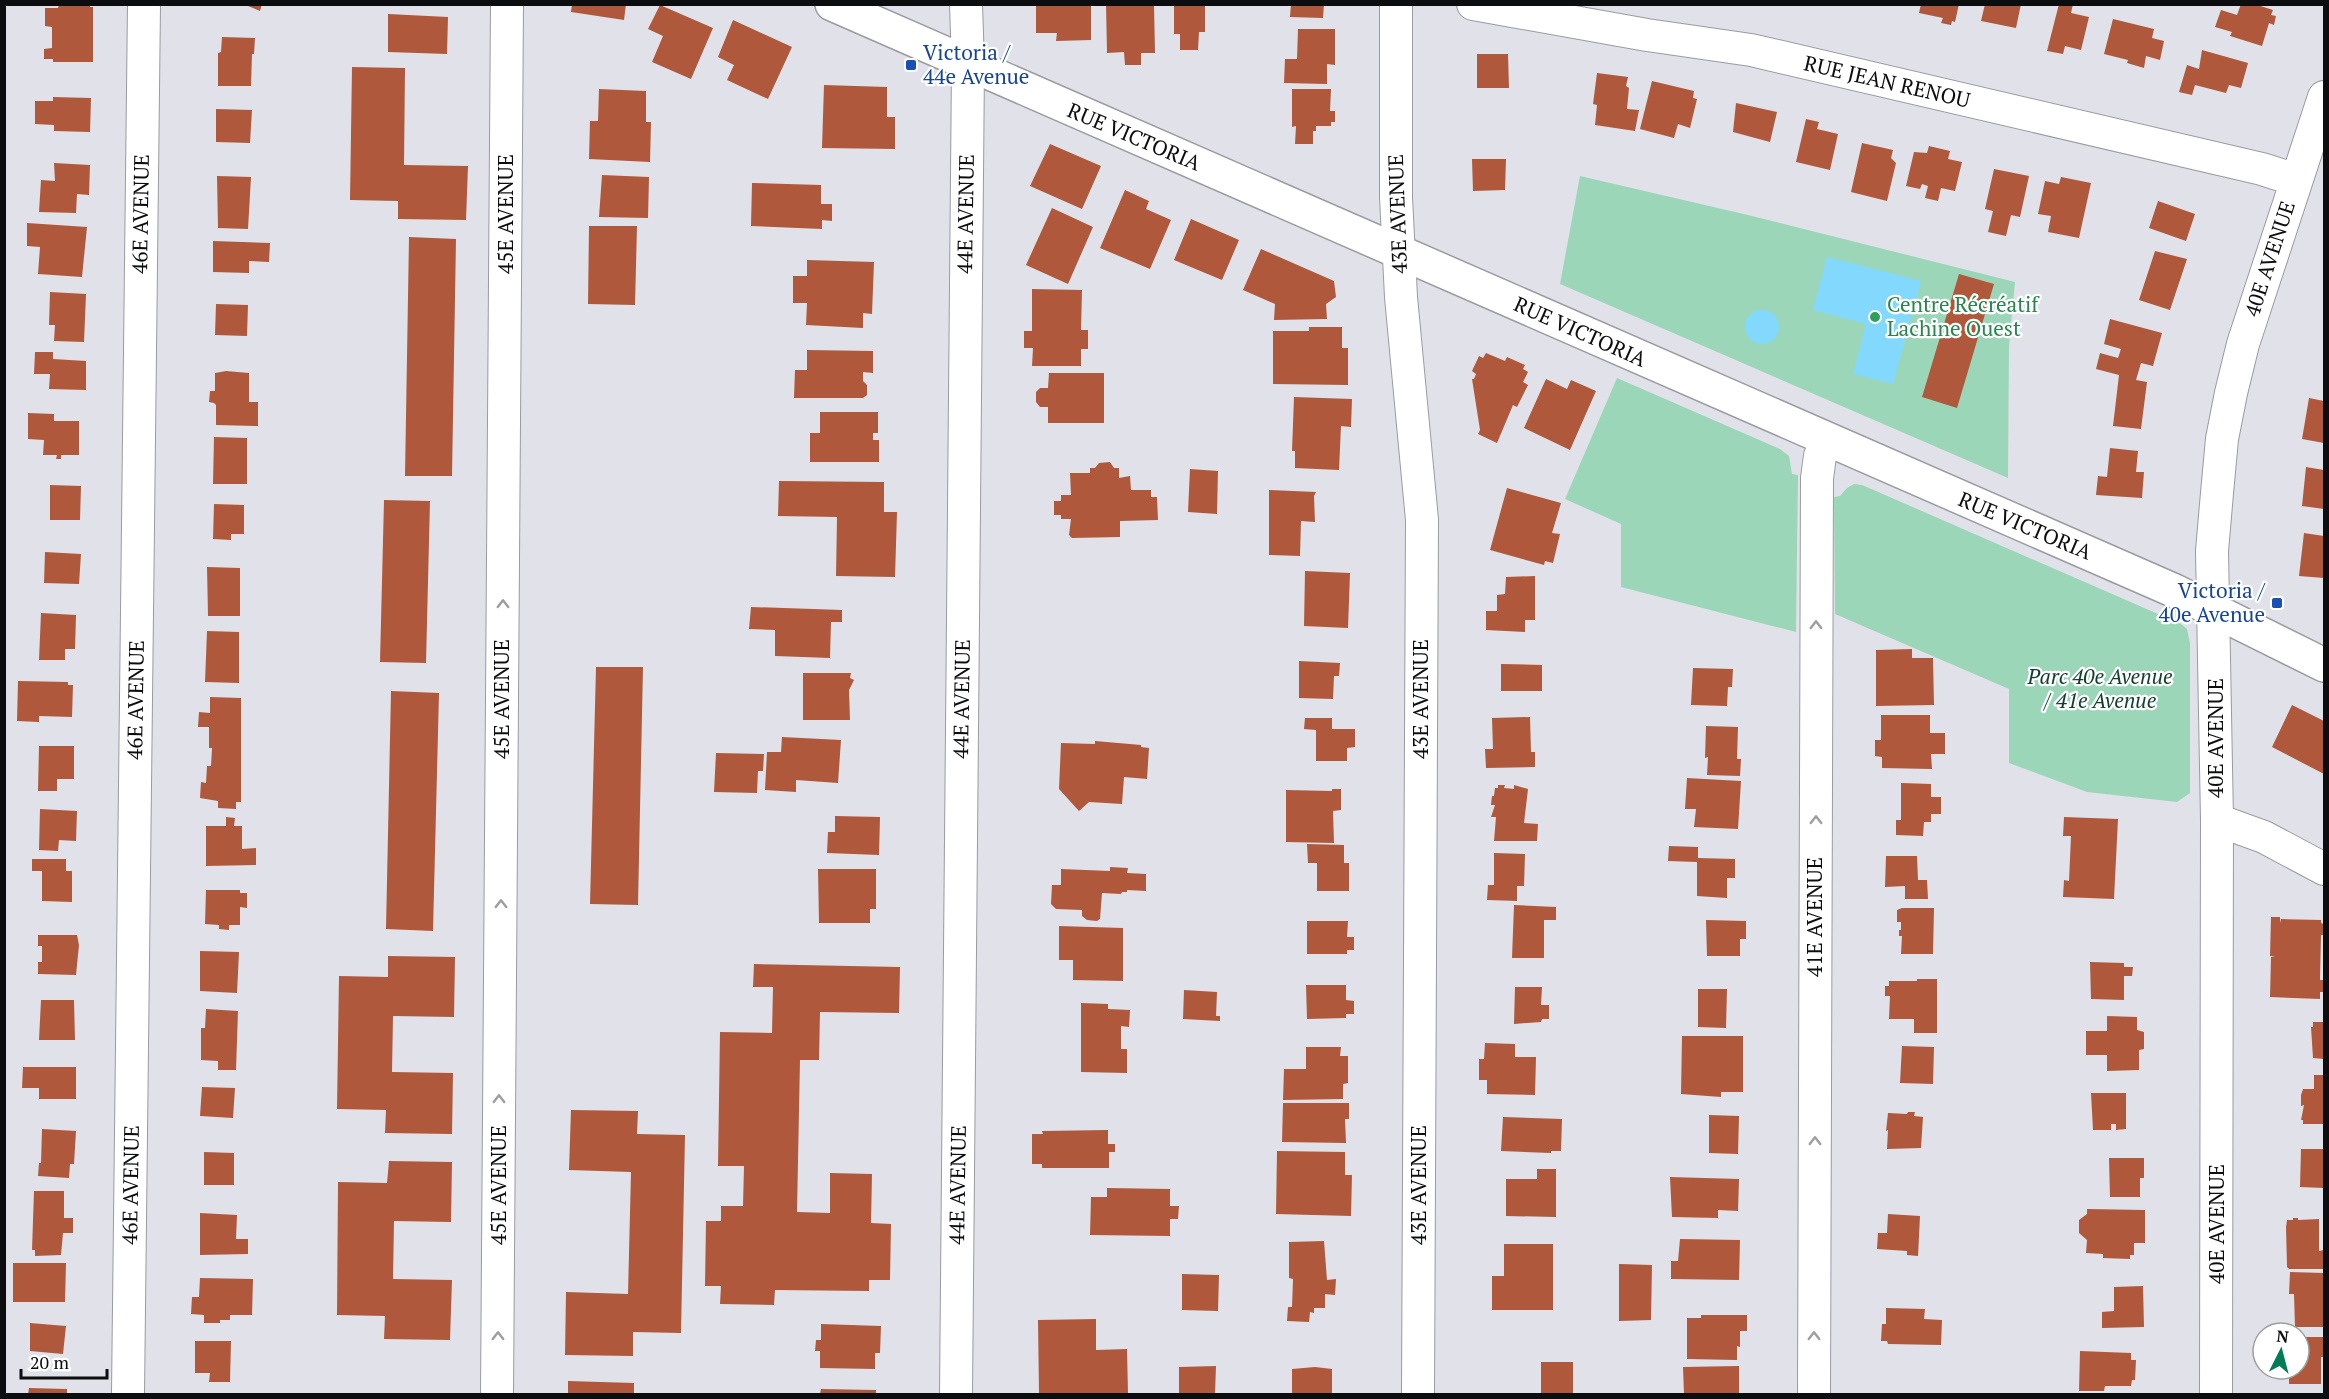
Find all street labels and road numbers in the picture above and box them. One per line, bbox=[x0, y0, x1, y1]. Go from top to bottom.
street label: RUE JEAN RENOU bbox=[1801, 48, 1973, 114]
street label: RUE VICTORIA bbox=[1063, 95, 1206, 177]
street label: 46E AVENUE bbox=[125, 154, 155, 274]
street label: 45E AVENUE bbox=[491, 154, 519, 274]
street label: 44E AVENUE bbox=[950, 154, 980, 274]
street label: 43E AVENUE bbox=[1381, 154, 1413, 274]
street label: 40E AVENUE bbox=[2237, 197, 2301, 320]
street label: RUE VICTORIA bbox=[1510, 289, 1652, 373]
street label: RUE VICTORIA bbox=[1954, 484, 2097, 566]
street label: 45E AVENUE bbox=[487, 639, 515, 759]
street label: 44E AVENUE bbox=[946, 639, 976, 759]
street label: 43E AVENUE bbox=[1406, 639, 1434, 759]
street label: 46E AVENUE bbox=[120, 640, 150, 760]
street label: 40E AVENUE bbox=[2201, 678, 2229, 798]
street label: 41E AVENUE bbox=[1800, 857, 1828, 977]
street label: 46E AVENUE bbox=[115, 1125, 145, 1245]
street label: 45E AVENUE bbox=[484, 1125, 512, 1245]
street label: 44E AVENUE bbox=[942, 1125, 972, 1245]
street label: 43E AVENUE bbox=[1404, 1125, 1432, 1245]
street label: 40E AVENUE bbox=[2202, 1164, 2230, 1284]

